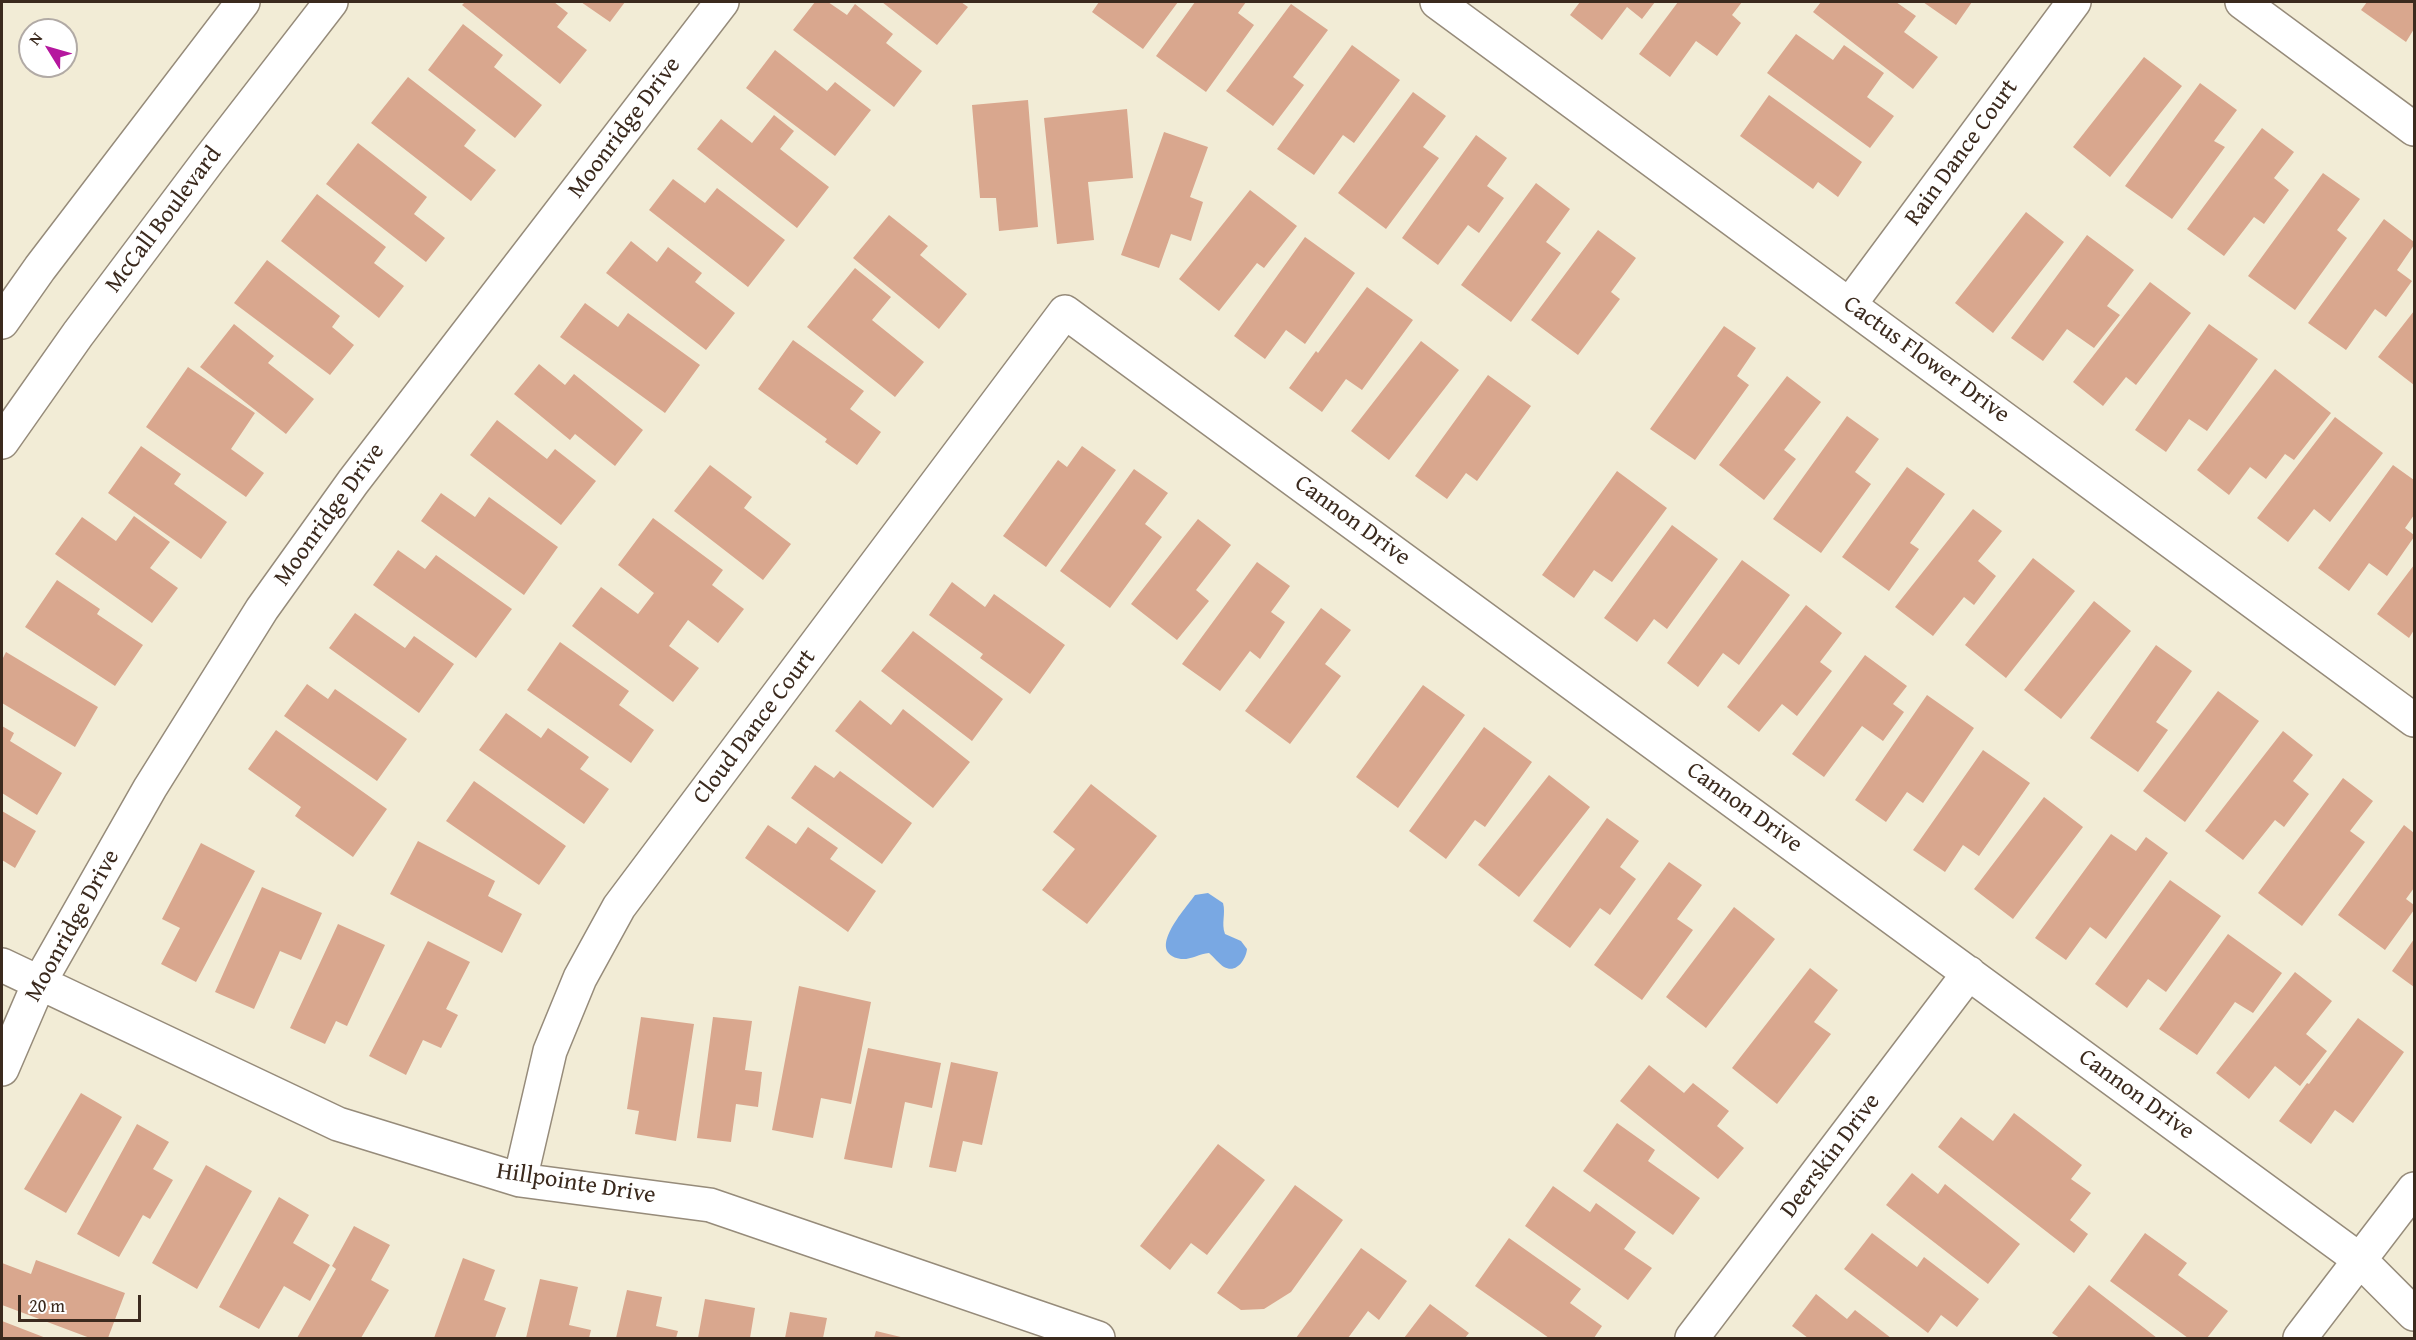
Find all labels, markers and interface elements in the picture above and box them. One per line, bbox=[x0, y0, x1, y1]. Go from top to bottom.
north arrow bbox=[18, 18, 78, 78]
text: N bbox=[22, 27, 48, 50]
street label: Moonridge Drive bbox=[563, 52, 687, 204]
street label: Rain Dance Court bbox=[1899, 74, 2025, 232]
street label: McCall Boulevard bbox=[100, 141, 228, 299]
street label: Cactus Flower Drive bbox=[1837, 290, 2015, 430]
street label: Moonridge Drive bbox=[269, 438, 391, 592]
street label: Cannon Drive bbox=[1288, 469, 1416, 573]
street label: Cloud Dance Court bbox=[687, 644, 823, 810]
street label: Cannon Drive bbox=[1680, 756, 1808, 860]
street label: Moonridge Drive bbox=[19, 845, 127, 1007]
street label: Cannon Drive bbox=[2072, 1043, 2200, 1147]
street label: Deerskin Drive bbox=[1775, 1088, 1887, 1224]
street label: Hillpointe Drive bbox=[495, 1157, 657, 1211]
scale bar bbox=[21, 1283, 144, 1321]
text: 20 m bbox=[29, 1292, 65, 1319]

